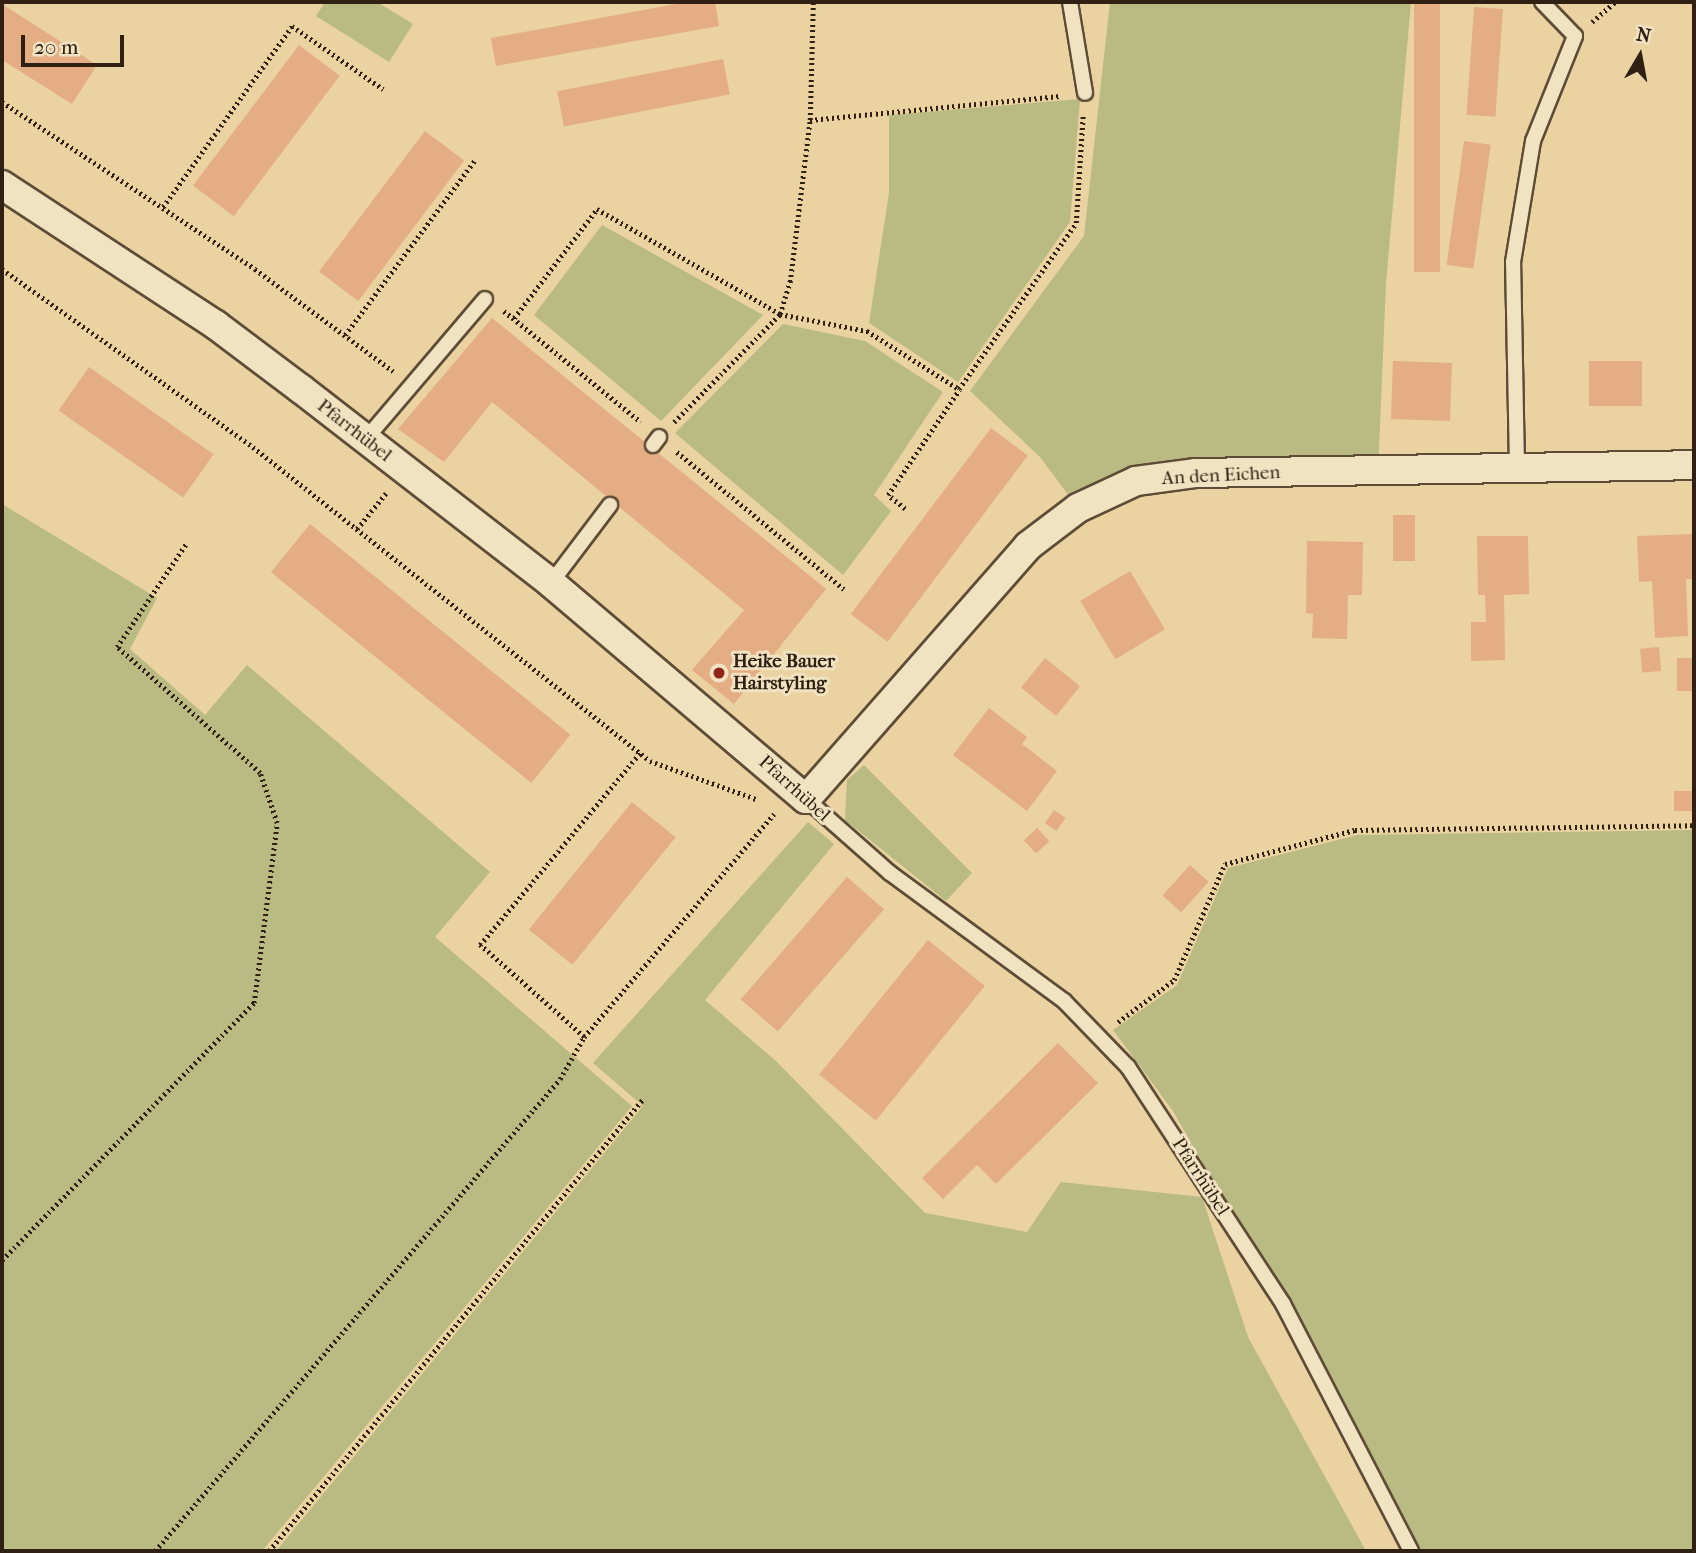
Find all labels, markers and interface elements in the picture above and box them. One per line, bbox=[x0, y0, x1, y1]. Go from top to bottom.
scale bar bbox=[24, 21, 128, 65]
north arrow bbox=[1605, 21, 1675, 91]
text: N bbox=[1635, 23, 1653, 47]
text: 20 m bbox=[34, 35, 78, 59]
street label: Pfarrhübel bbox=[312, 395, 396, 467]
street label: An den Eichen bbox=[1161, 462, 1281, 490]
place label: Heike Bauer Hairstyling bbox=[733, 651, 835, 695]
marker: Heike Bauer Hairstyling bbox=[711, 665, 727, 681]
street label: Pfarrhübel bbox=[754, 751, 834, 827]
street label: Pfarrhübel bbox=[1166, 1134, 1234, 1220]

